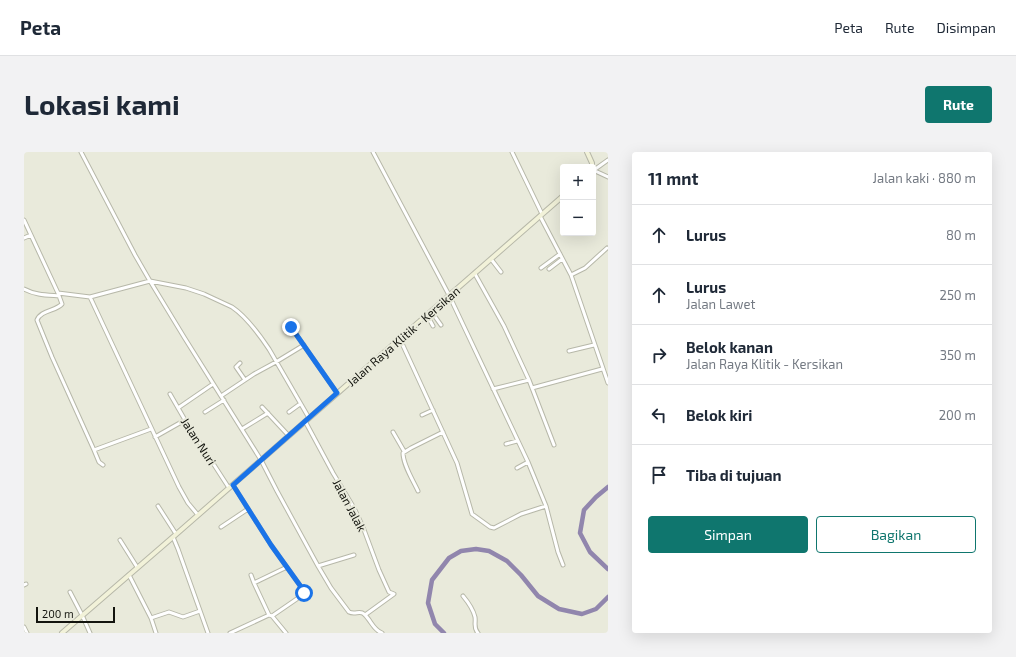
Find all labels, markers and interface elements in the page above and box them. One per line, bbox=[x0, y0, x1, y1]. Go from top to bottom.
text: Peta bbox=[20, 16, 61, 39]
text: Peta bbox=[834, 19, 863, 36]
text: Rute bbox=[885, 19, 914, 36]
text: Disimpan bbox=[936, 19, 996, 36]
button: Rute bbox=[925, 86, 992, 123]
text: Lokasi kami bbox=[24, 87, 180, 121]
map controls bbox=[560, 164, 596, 236]
button: + bbox=[560, 164, 596, 200]
text: 11 mnt bbox=[648, 168, 699, 188]
text: Jalan kaki · 880 m bbox=[873, 170, 976, 186]
button: − bbox=[560, 200, 596, 236]
icon: ahead bbox=[648, 224, 670, 246]
text: Lurus bbox=[686, 226, 726, 244]
text: 80 m bbox=[946, 227, 976, 243]
text: Lurus bbox=[686, 278, 726, 296]
street label: Jalan Raya Klitik - Kersikan bbox=[344, 283, 462, 389]
icon: ahead bbox=[648, 284, 670, 306]
text: 250 m bbox=[940, 287, 976, 303]
text: Jalan Lawet bbox=[686, 296, 755, 312]
route end bbox=[282, 318, 300, 336]
text: Belok kanan bbox=[686, 338, 773, 356]
icon: right bbox=[648, 344, 670, 366]
text: 350 m bbox=[940, 347, 976, 363]
text: Jalan Raya Klitik - Kersikan bbox=[686, 356, 843, 372]
icon: left bbox=[648, 404, 670, 426]
text: Belok kiri bbox=[686, 406, 752, 424]
text: 200 m bbox=[939, 407, 976, 423]
street label: Jalan Nuri bbox=[179, 415, 219, 467]
icon: arrive bbox=[648, 464, 670, 486]
text: Tiba di tujuan bbox=[686, 466, 782, 484]
street label: Jalan Jalak bbox=[330, 476, 370, 534]
button: Simpan bbox=[648, 516, 808, 553]
button: Bagikan bbox=[816, 516, 976, 553]
route start bbox=[295, 584, 313, 602]
scale bar bbox=[36, 605, 115, 624]
text: 200 m bbox=[42, 607, 74, 620]

